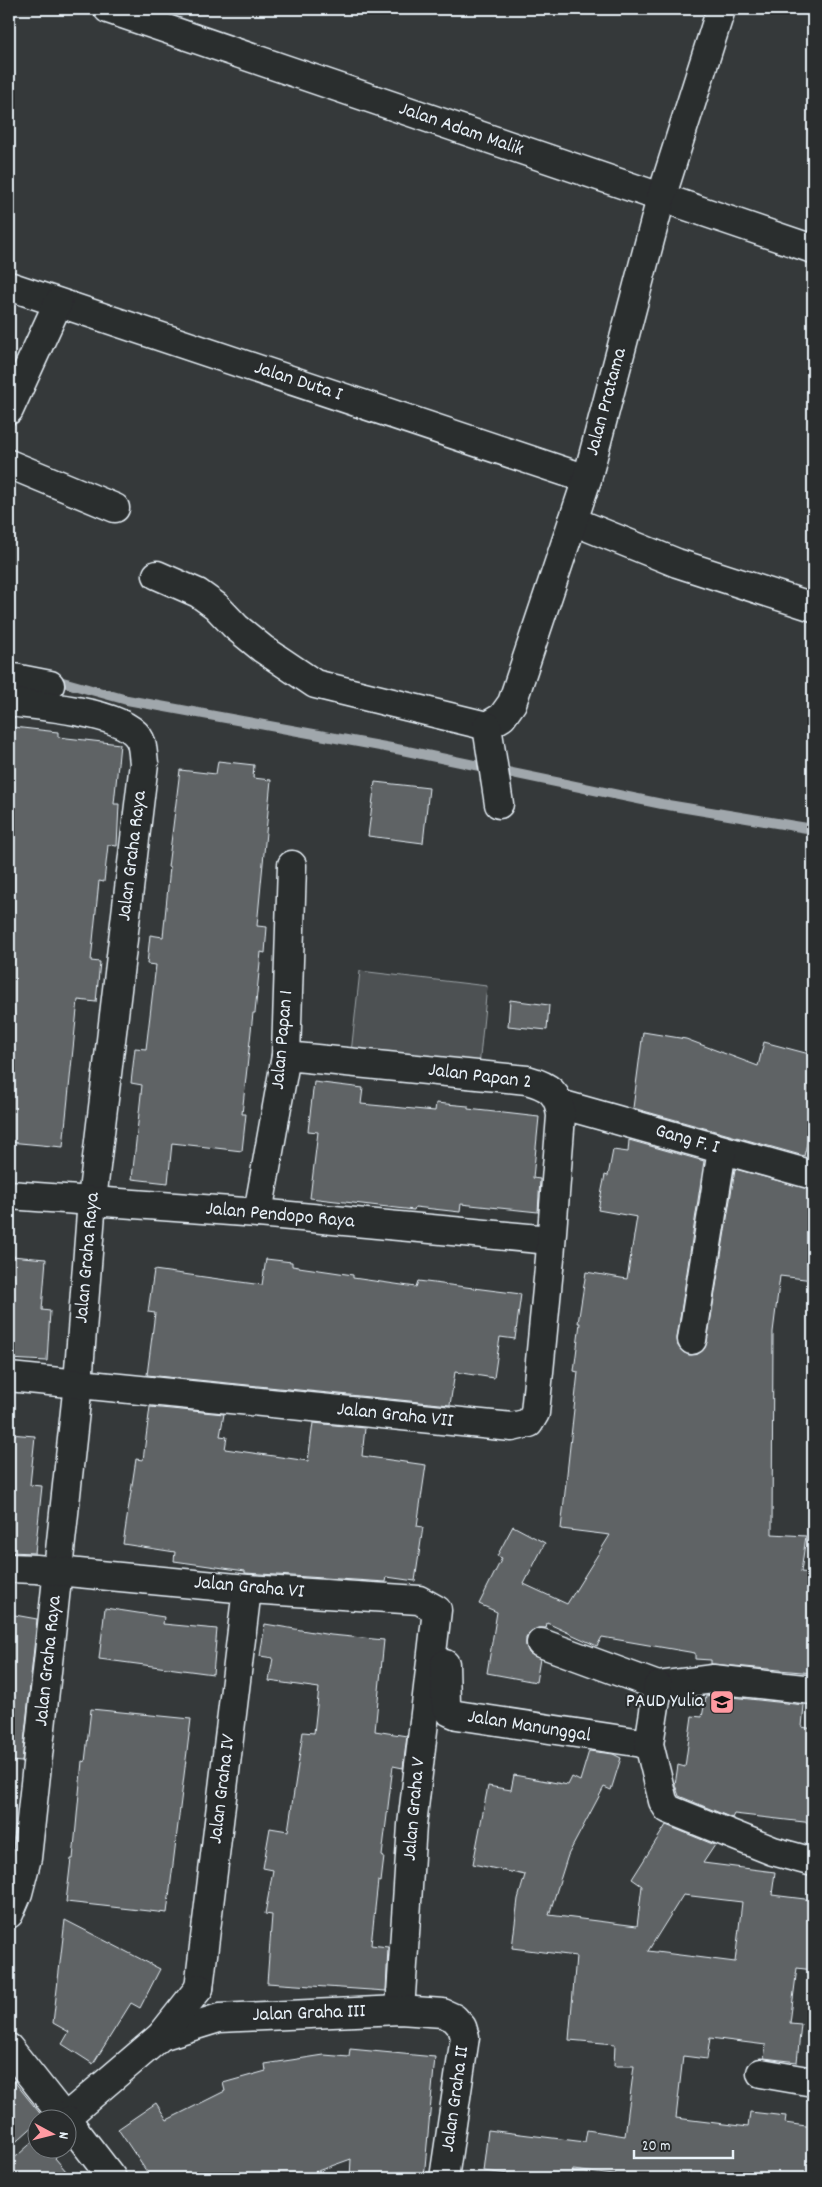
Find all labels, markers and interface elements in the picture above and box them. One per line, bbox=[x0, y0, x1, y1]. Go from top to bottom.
street label: Jalan Adam Malik bbox=[395, 96, 527, 164]
street label: Jalan Pratama bbox=[579, 344, 635, 459]
street label: Jalan Duta I bbox=[250, 355, 346, 409]
street label: Jalan Graha Raya bbox=[111, 789, 155, 923]
street label: Jalan Papan 1 bbox=[265, 989, 301, 1091]
street label: Jalan Papan 2 bbox=[427, 1057, 533, 1097]
street label: Gang F. I bbox=[652, 1118, 722, 1162]
street label: Jalan Graha Raya bbox=[68, 1191, 108, 1325]
street label: Jalan Pendopo Raya bbox=[204, 1196, 356, 1237]
street label: Jalan Graha VII bbox=[336, 1396, 454, 1436]
street label: Jalan Graha VI bbox=[193, 1569, 305, 1607]
street label: Jalan Graha Raya bbox=[28, 1594, 70, 1728]
place label: PAUD Yulia bbox=[626, 1688, 705, 1716]
school or university icon: PAUD Yulia bbox=[709, 1689, 735, 1715]
street label: Jalan Manunggal bbox=[465, 1703, 593, 1751]
street label: Jalan Graha IV bbox=[202, 1732, 244, 1846]
street label: Jalan Graha V bbox=[397, 1755, 434, 1862]
street label: Jalan Graha III bbox=[252, 1998, 366, 2030]
street label: Jalan Graha II bbox=[435, 2044, 477, 2154]
north arrow bbox=[28, 2110, 78, 2160]
scale bar bbox=[634, 2127, 733, 2159]
text: N bbox=[53, 2131, 73, 2140]
text: 20 m bbox=[642, 2136, 670, 2158]

